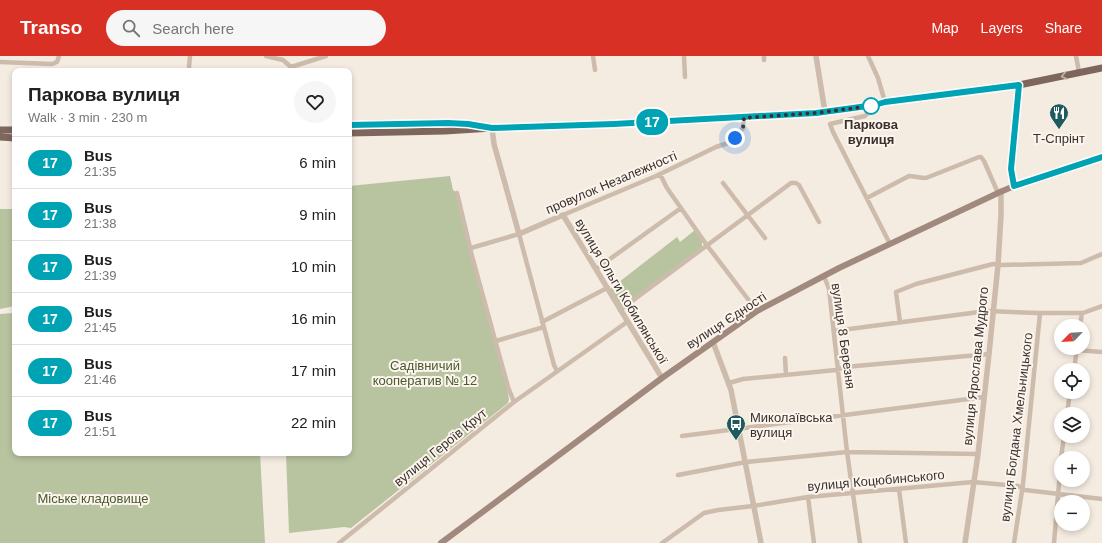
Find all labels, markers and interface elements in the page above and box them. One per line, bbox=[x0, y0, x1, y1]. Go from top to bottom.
search box bbox=[106, 10, 386, 46]
text: Transo bbox=[20, 17, 82, 38]
icon: search bbox=[120, 17, 142, 39]
text: Search here bbox=[152, 20, 234, 37]
text: Map bbox=[931, 20, 959, 36]
text: Layers bbox=[981, 20, 1023, 36]
text: Share bbox=[1045, 20, 1082, 36]
one-way arrow bbox=[1061, 71, 1067, 79]
button: heart bbox=[294, 81, 336, 123]
text: Паркова вулиця bbox=[28, 84, 180, 105]
marker: Паркова вулиця bbox=[862, 97, 880, 115]
restaurant icon: Т-Спрінт bbox=[1048, 102, 1070, 130]
line badge: 17 bbox=[634, 109, 670, 135]
text: Walk · 3 min · 230 m bbox=[28, 110, 147, 125]
text: 17 bbox=[644, 114, 660, 130]
place label: Паркова вулиця bbox=[844, 117, 899, 147]
your location bbox=[725, 128, 745, 148]
place label: Т-Спрінт bbox=[1033, 131, 1085, 146]
text: Bus bbox=[84, 147, 112, 164]
street label: провулок Незалежності bbox=[543, 148, 679, 217]
text: 6 min bbox=[299, 154, 336, 171]
text: 17 bbox=[42, 155, 58, 171]
text: 21:35 bbox=[84, 164, 117, 179]
text: Bus bbox=[84, 199, 112, 216]
text: 9 min bbox=[299, 206, 336, 223]
text: 17 bbox=[42, 207, 58, 223]
text: 21:38 bbox=[84, 216, 117, 231]
street label: вулиця Ольги Кобилянської bbox=[572, 216, 671, 367]
text: Bus bbox=[84, 251, 112, 268]
text: 10 min bbox=[291, 258, 336, 275]
text: 17 bbox=[42, 259, 58, 275]
text: 21:39 bbox=[84, 268, 117, 283]
street label: вулиця 8 Березня bbox=[829, 282, 858, 390]
street label: вулиця Ярослава Мудрого bbox=[960, 286, 991, 446]
street label: вулиця Єдності bbox=[683, 289, 769, 352]
text: Bus bbox=[84, 303, 112, 320]
text: 16 min bbox=[291, 310, 336, 327]
text: 17 bbox=[42, 311, 58, 327]
north arrow bbox=[1054, 319, 1090, 355]
map controls bbox=[1054, 319, 1090, 531]
text: 21:45 bbox=[84, 320, 117, 335]
street label: вулиця Богдана Хмельницького bbox=[997, 331, 1036, 523]
text: Bus bbox=[84, 355, 112, 372]
park label: Садівничий кооператив № 12 bbox=[373, 358, 477, 388]
text: 17 min bbox=[291, 362, 336, 379]
text: 17 bbox=[42, 363, 58, 379]
button: locate bbox=[1054, 363, 1090, 399]
text: 21:46 bbox=[84, 372, 117, 387]
street label: вулиця Героїв Крут bbox=[391, 405, 490, 489]
text: Bus bbox=[84, 407, 112, 424]
button: layers bbox=[1054, 407, 1090, 443]
place label: Миколаївська вулиця bbox=[750, 410, 833, 440]
bus stop icon: Миколаївська вулиця bbox=[725, 413, 747, 441]
text: 22 min bbox=[291, 414, 336, 431]
text: 17 bbox=[42, 415, 58, 431]
text: 21:51 bbox=[84, 424, 117, 439]
button: + bbox=[1054, 451, 1090, 487]
street label: вулиця Коцюбинського bbox=[807, 467, 945, 494]
park label: Міське кладовище bbox=[37, 491, 149, 506]
button: − bbox=[1054, 495, 1090, 531]

